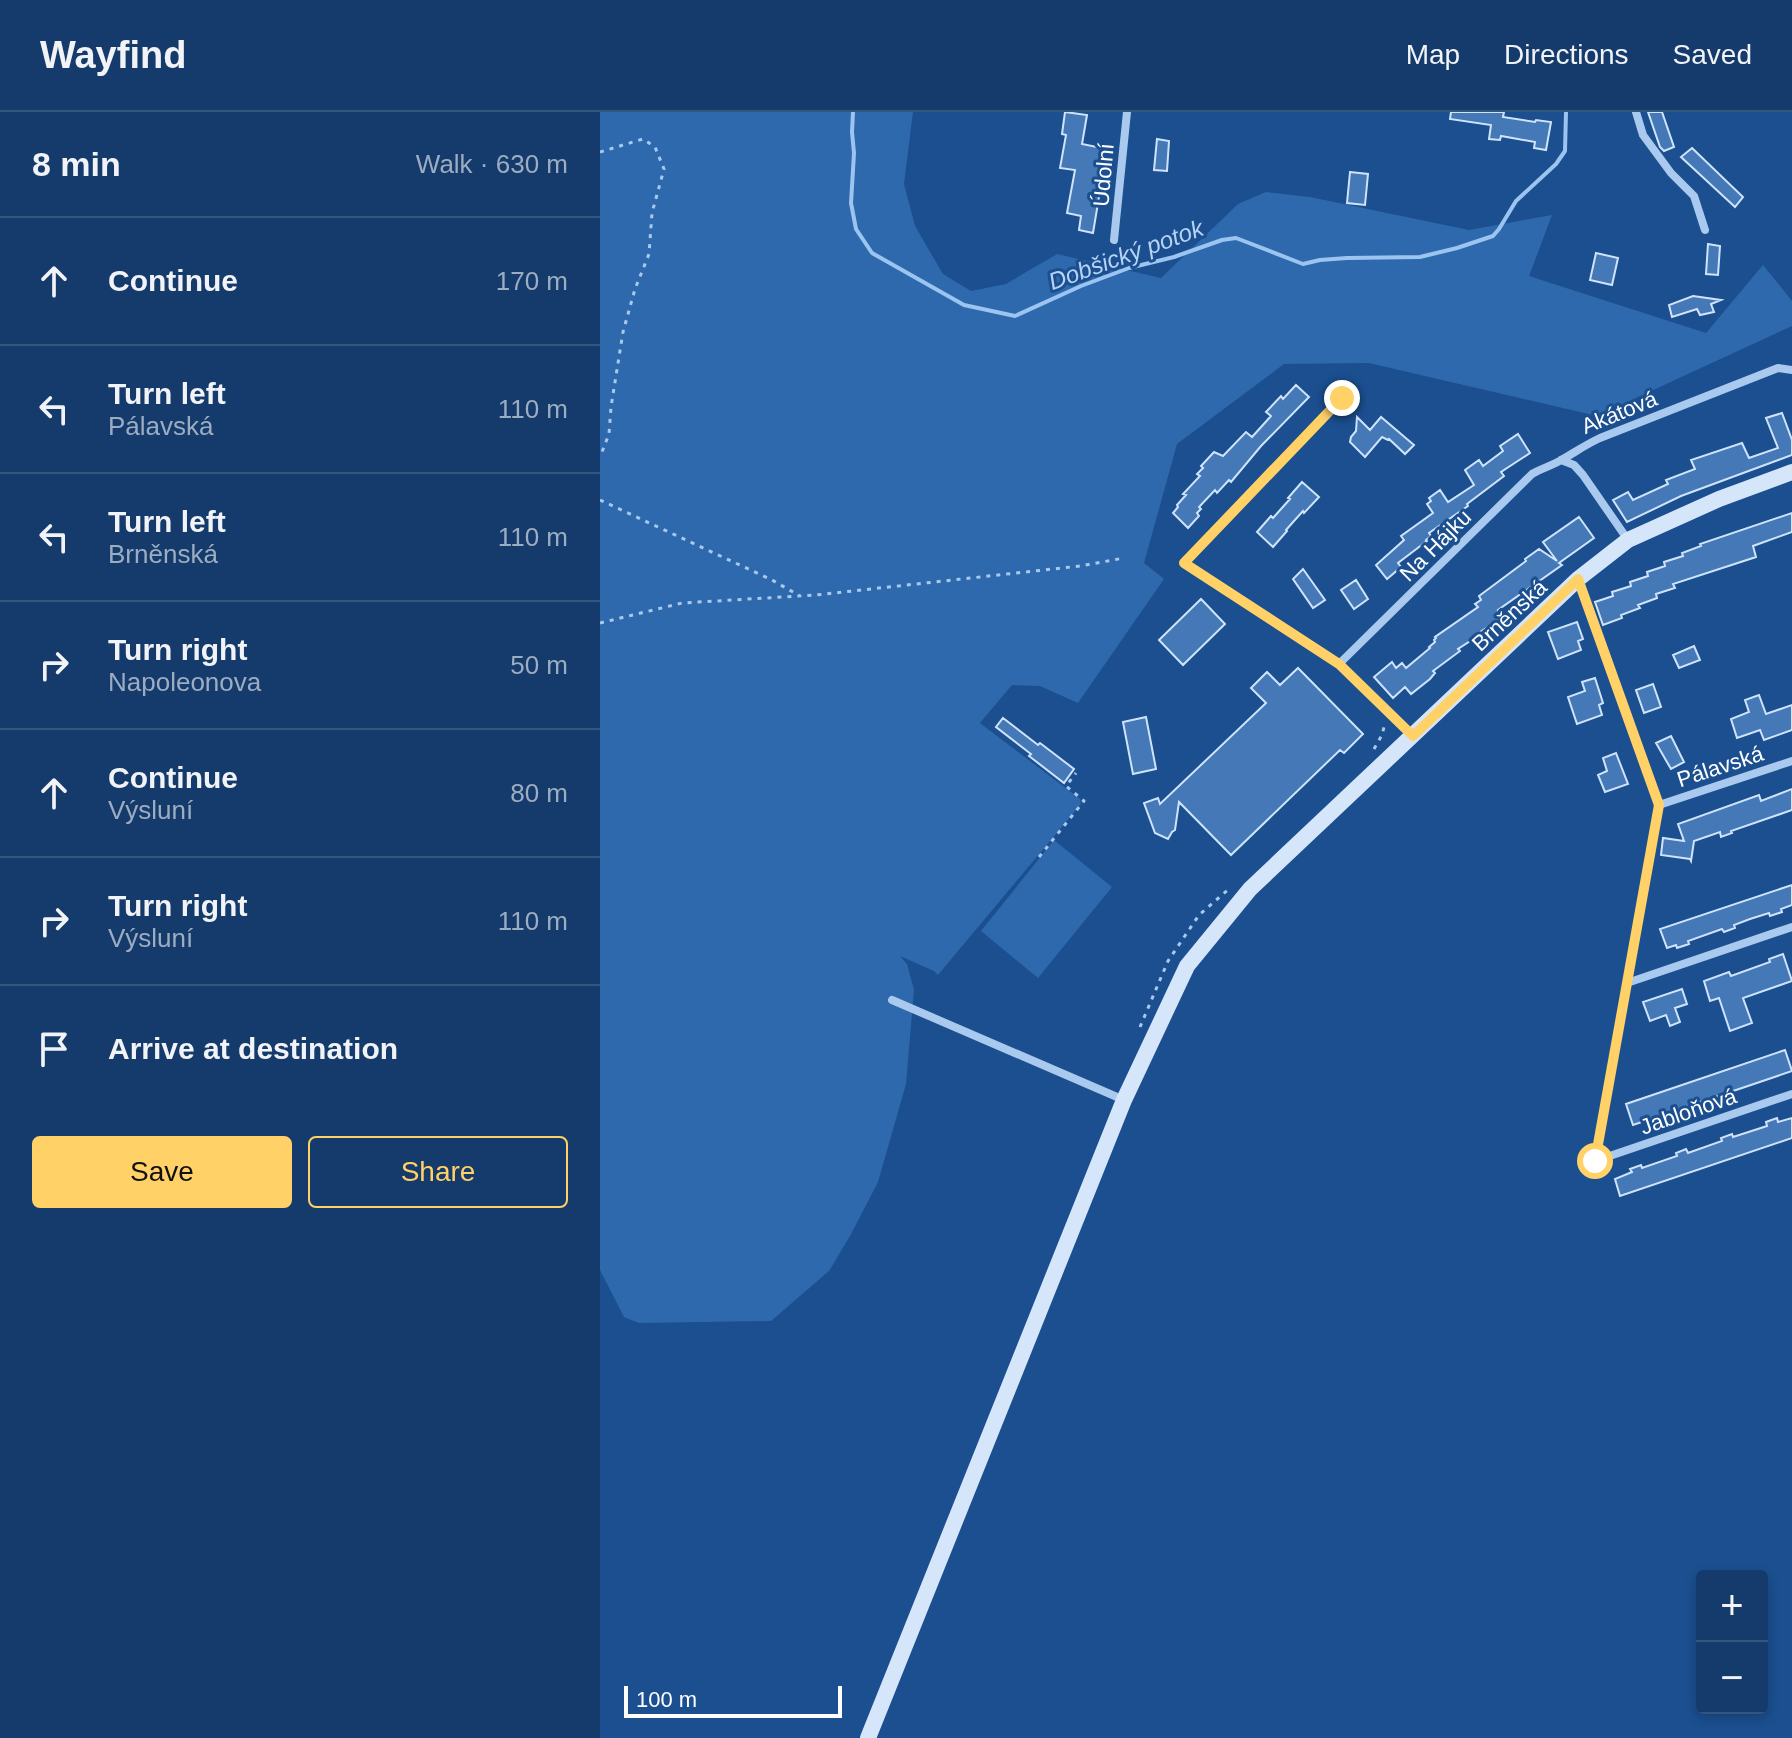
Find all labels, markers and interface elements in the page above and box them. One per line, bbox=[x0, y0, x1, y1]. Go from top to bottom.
text: Wayfind bbox=[40, 34, 186, 76]
text: Map bbox=[1406, 39, 1460, 70]
text: Directions bbox=[1504, 39, 1629, 70]
text: Saved bbox=[1673, 39, 1752, 70]
street label: Údolní bbox=[1088, 142, 1119, 208]
text: 8 min bbox=[32, 145, 121, 183]
text: Walk · 630 m bbox=[416, 149, 568, 179]
water label: Dobšický potok bbox=[1045, 213, 1209, 295]
icon: ahead bbox=[32, 259, 76, 303]
text: Continue bbox=[108, 264, 238, 297]
text: 170 m bbox=[496, 266, 568, 296]
text: Turn left bbox=[108, 377, 226, 410]
route end bbox=[1324, 380, 1360, 416]
street label: Akátová bbox=[1578, 386, 1661, 439]
icon: left bbox=[32, 387, 76, 431]
text: 110 m bbox=[498, 394, 568, 424]
text: Pálavská bbox=[108, 411, 214, 441]
text: Turn left bbox=[108, 505, 226, 538]
street label: Na Hájku bbox=[1395, 505, 1476, 586]
icon: left bbox=[32, 515, 76, 559]
text: 110 m bbox=[498, 522, 568, 552]
text: Brněnská bbox=[108, 539, 218, 569]
street label: Brněnská bbox=[1467, 574, 1552, 656]
text: Turn right bbox=[108, 633, 247, 666]
icon: right bbox=[32, 643, 76, 687]
text: 50 m bbox=[510, 650, 568, 680]
text: Napoleonova bbox=[108, 667, 261, 697]
street label: Pálavská bbox=[1674, 741, 1767, 792]
text: Continue bbox=[108, 761, 238, 794]
icon: ahead bbox=[32, 771, 76, 815]
text: 80 m bbox=[510, 778, 568, 808]
text: Výsluní bbox=[108, 795, 193, 825]
text: Turn right bbox=[108, 889, 247, 922]
icon: right bbox=[32, 899, 76, 943]
text: 110 m bbox=[498, 906, 568, 936]
text: Výsluní bbox=[108, 923, 193, 953]
icon: arrive bbox=[32, 1027, 76, 1071]
text: Arrive at destination bbox=[108, 1032, 398, 1065]
street label: Jabloňová bbox=[1637, 1083, 1740, 1140]
button: Save bbox=[32, 1136, 292, 1208]
button: Share bbox=[308, 1136, 568, 1208]
route start bbox=[1577, 1143, 1613, 1179]
map controls bbox=[1696, 1570, 1768, 1714]
button: + bbox=[1696, 1570, 1768, 1642]
button: − bbox=[1696, 1642, 1768, 1714]
scale bar bbox=[624, 1682, 842, 1718]
text: 100 m bbox=[636, 1687, 697, 1712]

